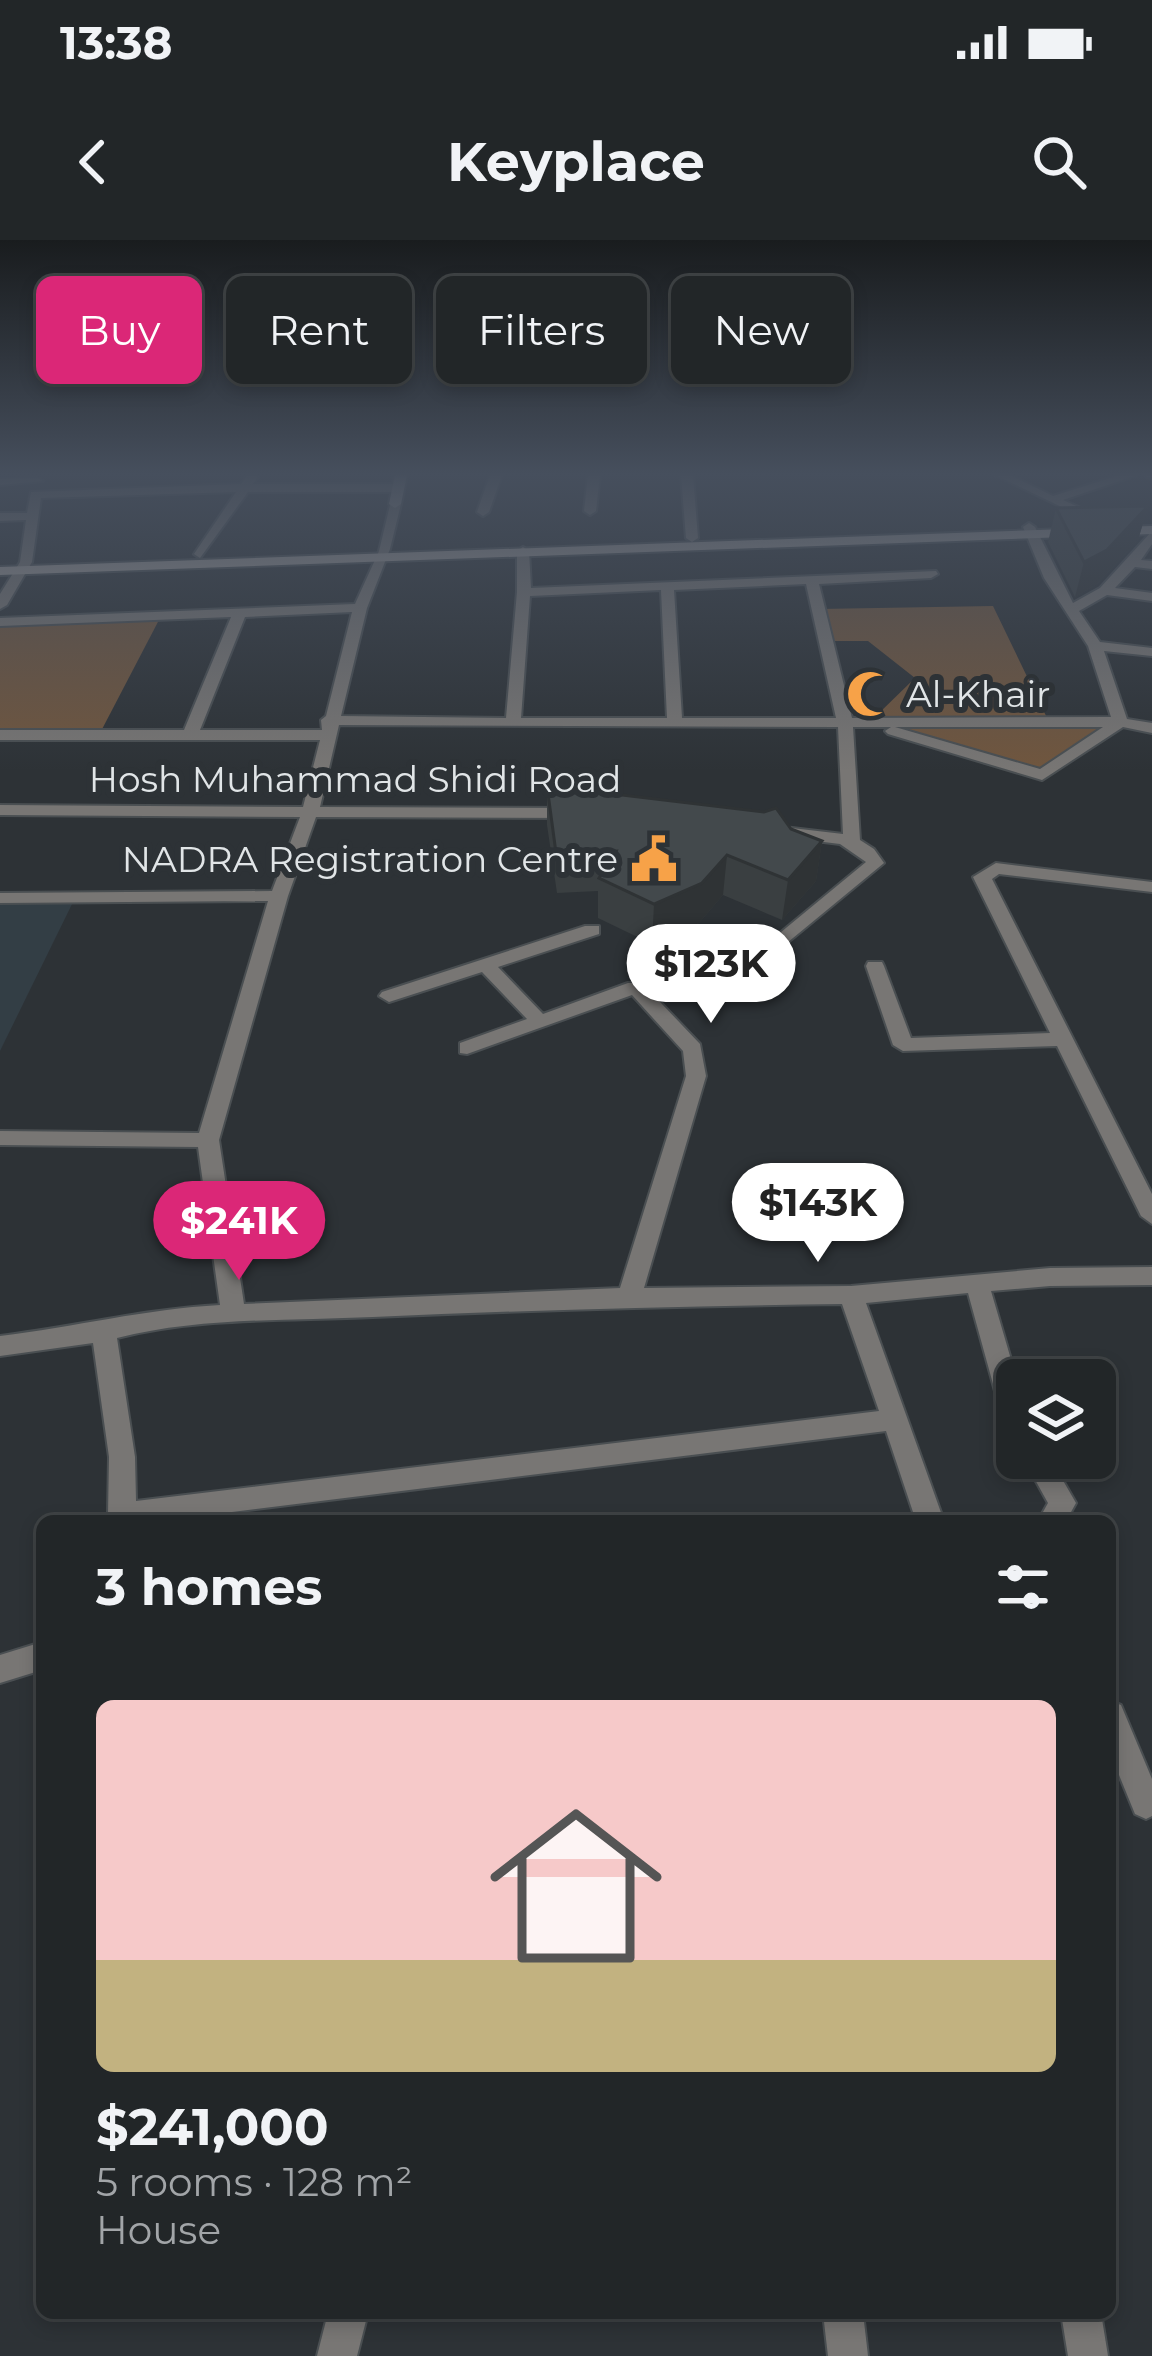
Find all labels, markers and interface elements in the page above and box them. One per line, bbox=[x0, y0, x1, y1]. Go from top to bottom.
text: 13:38 bbox=[60, 15, 172, 70]
icon: back bbox=[60, 129, 126, 195]
text: Keyplace bbox=[447, 129, 705, 195]
icon: search bbox=[1026, 129, 1092, 195]
chip: Buy bbox=[36, 276, 202, 384]
chip: Rent bbox=[226, 276, 412, 384]
chip: Filters bbox=[436, 276, 647, 384]
chip: New bbox=[671, 276, 851, 384]
mosque icon: Al-Khair bbox=[845, 669, 895, 719]
place label: Al-Khair bbox=[906, 672, 1051, 716]
street label: Hosh Muhammad Shidi Road bbox=[89, 757, 621, 801]
public building icon: NADRA Registration Centre bbox=[629, 834, 679, 884]
place label: NADRA Registration Centre bbox=[122, 837, 618, 881]
pin: $123K bbox=[627, 924, 795, 1026]
text: $123K bbox=[654, 939, 768, 987]
pin: $143K bbox=[734, 1163, 902, 1265]
text: $143K bbox=[759, 1178, 877, 1226]
pin: $241K bbox=[155, 1181, 323, 1283]
text: $241K bbox=[180, 1196, 298, 1244]
map controls bbox=[996, 1359, 1116, 1479]
button: layers bbox=[996, 1359, 1116, 1479]
icon: filters bbox=[990, 1554, 1056, 1620]
text: 3 homes bbox=[96, 1556, 322, 1618]
icon: home bbox=[468, 1778, 684, 1994]
text: $241,000 bbox=[96, 2096, 329, 2158]
text: 5 rooms · 128 m² bbox=[96, 2158, 413, 2206]
text: House bbox=[96, 2206, 221, 2254]

